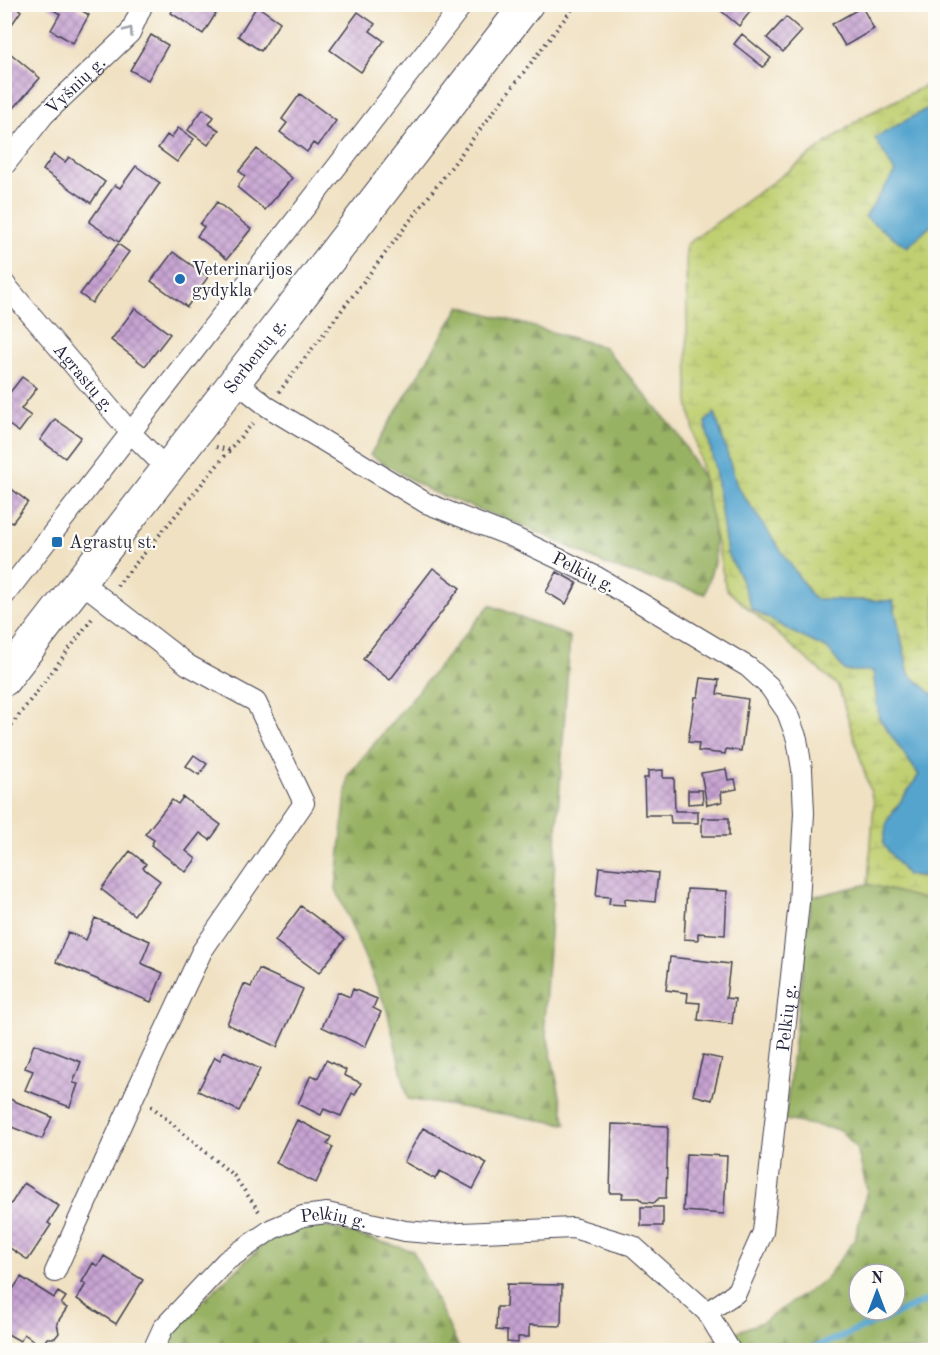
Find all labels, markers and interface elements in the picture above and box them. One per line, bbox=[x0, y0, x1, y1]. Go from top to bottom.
one-way arrow bbox=[121, 26, 132, 37]
street label: Vyšnių g. bbox=[42, 53, 109, 118]
place label: Veterinarijos gydykla bbox=[192, 261, 293, 300]
marker: Veterinarijos gydykla bbox=[173, 272, 187, 286]
street label: Serbentų g. bbox=[221, 315, 290, 397]
street label: Agrastų g. bbox=[50, 341, 117, 416]
place label: Agrastų st. bbox=[69, 534, 157, 552]
marker: Agrastų st. bbox=[50, 535, 64, 549]
street label: Pelkių g. bbox=[549, 549, 618, 596]
street label: Pelkių g. bbox=[775, 983, 800, 1053]
street label: Pelkių g. bbox=[299, 1205, 369, 1232]
north arrow bbox=[847, 1262, 907, 1322]
text: N bbox=[871, 1271, 884, 1287]

